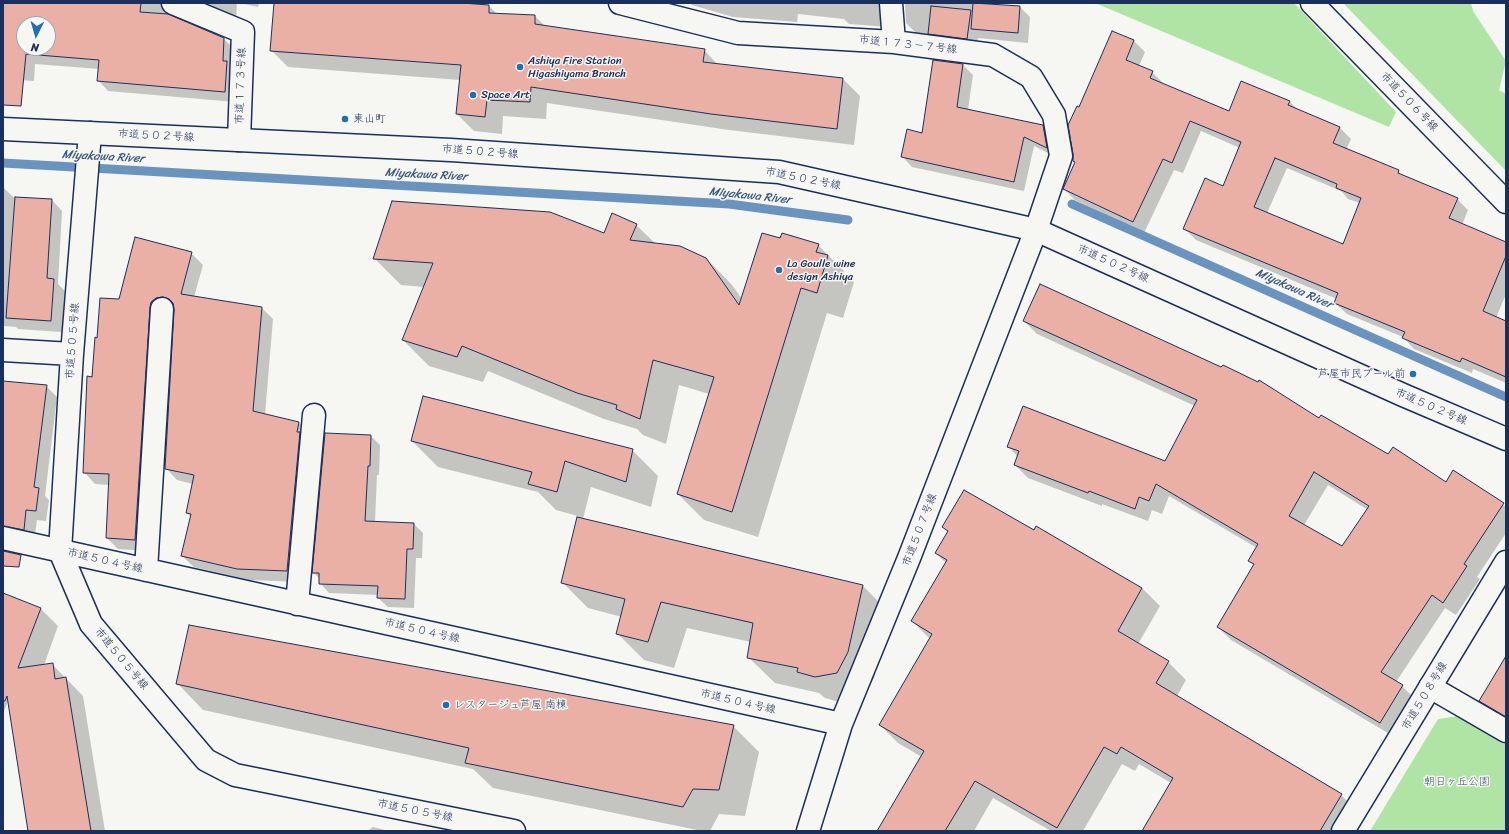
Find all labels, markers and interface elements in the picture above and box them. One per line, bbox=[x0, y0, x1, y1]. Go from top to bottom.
north arrow bbox=[16, 16, 56, 56]
street label: 市道１７３－７号線 bbox=[858, 33, 958, 57]
text: N bbox=[30, 38, 40, 57]
street label: 市道１７３号線 bbox=[233, 47, 249, 125]
place label: Ashiya Fire Station Higashiyama Branch bbox=[528, 54, 626, 80]
marker: Ashiya Fire Station Higashiyama Branch bbox=[515, 62, 525, 72]
street label: 市道５０６号線 bbox=[1378, 70, 1440, 134]
place label: Space Art bbox=[481, 88, 530, 102]
marker: Space Art bbox=[468, 90, 478, 100]
place label: 東山町 bbox=[353, 112, 386, 126]
marker: 東山町 bbox=[340, 114, 350, 124]
street label: 市道５０２号線 bbox=[117, 127, 195, 145]
street label: 市道５０２号線 bbox=[441, 143, 519, 161]
water label: Miyakawa River bbox=[61, 148, 145, 166]
street label: 市道５０２号線 bbox=[764, 165, 842, 193]
water label: Miyakawa River bbox=[384, 166, 468, 184]
water label: Miyakawa River bbox=[708, 185, 792, 207]
street label: 市道５０２号線 bbox=[1075, 242, 1151, 286]
place label: La Goulle wine design Ashiya bbox=[787, 257, 855, 283]
marker: La Goulle wine design Ashiya bbox=[774, 265, 784, 275]
water label: Miyakawa River bbox=[1253, 266, 1335, 312]
street label: 市道５０５号線 bbox=[64, 302, 82, 380]
place label: 芦屋市民プール前 bbox=[1318, 367, 1405, 381]
marker: 芦屋市民プール前 bbox=[1408, 369, 1418, 379]
street label: 市道５０２号線 bbox=[1393, 386, 1469, 428]
street label: 市道５０７号線 bbox=[900, 492, 940, 568]
street label: 市道５０４号線 bbox=[66, 546, 144, 576]
street label: 市道５０４号線 bbox=[383, 616, 461, 646]
street label: 市道５０５号線 bbox=[91, 625, 151, 693]
street label: 市道５０８号線 bbox=[1400, 660, 1450, 732]
street label: 市道５０４号線 bbox=[699, 687, 777, 717]
place label: レスタージュ芦屋 南棟 bbox=[454, 698, 567, 712]
marker: レスタージュ芦屋 南棟 bbox=[441, 700, 451, 710]
park label: 朝日ヶ丘公園 bbox=[1424, 775, 1490, 789]
street label: 市道５０５号線 bbox=[376, 797, 454, 825]

